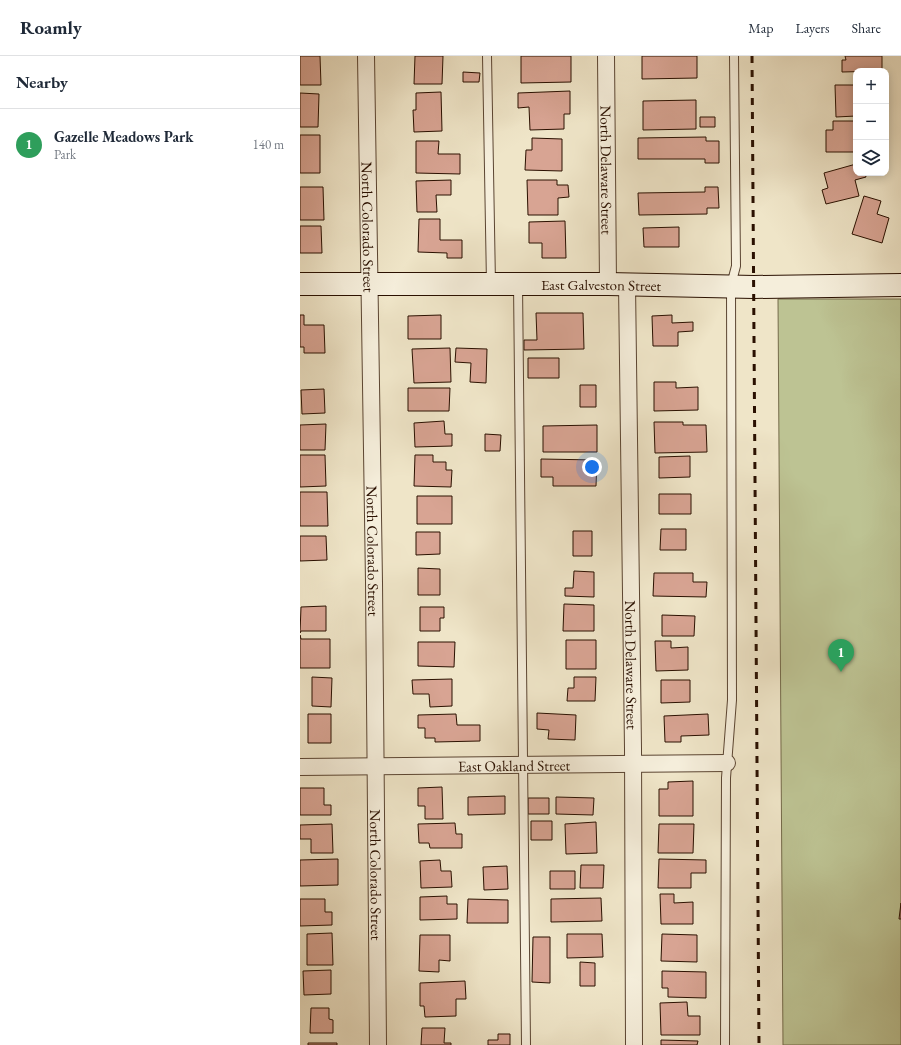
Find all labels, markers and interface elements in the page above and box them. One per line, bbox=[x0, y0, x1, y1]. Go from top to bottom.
text: Roamly bbox=[20, 15, 82, 40]
text: Map bbox=[748, 19, 773, 37]
text: Layers bbox=[795, 19, 830, 37]
text: Share bbox=[852, 19, 881, 37]
map controls bbox=[853, 68, 889, 176]
button: + bbox=[853, 68, 889, 104]
text: Nearby bbox=[16, 71, 68, 93]
button: − bbox=[853, 104, 889, 140]
street label: North Delaware Street bbox=[597, 105, 617, 235]
text: Gazelle Meadows Park bbox=[54, 127, 193, 146]
text: 1 bbox=[26, 136, 32, 153]
text: 140 m bbox=[253, 136, 284, 153]
button: layers bbox=[853, 140, 889, 176]
text: Park bbox=[54, 146, 76, 163]
street label: North Colorado Street bbox=[358, 161, 379, 293]
street label: East Galveston Street bbox=[541, 275, 662, 295]
your location bbox=[582, 457, 602, 477]
street label: North Colorado Street bbox=[363, 485, 384, 617]
street label: North Delaware Street bbox=[622, 600, 642, 730]
pin: 1 bbox=[828, 639, 854, 672]
street label: East Oakland Street bbox=[458, 755, 571, 775]
street label: North Colorado Street bbox=[366, 809, 387, 941]

